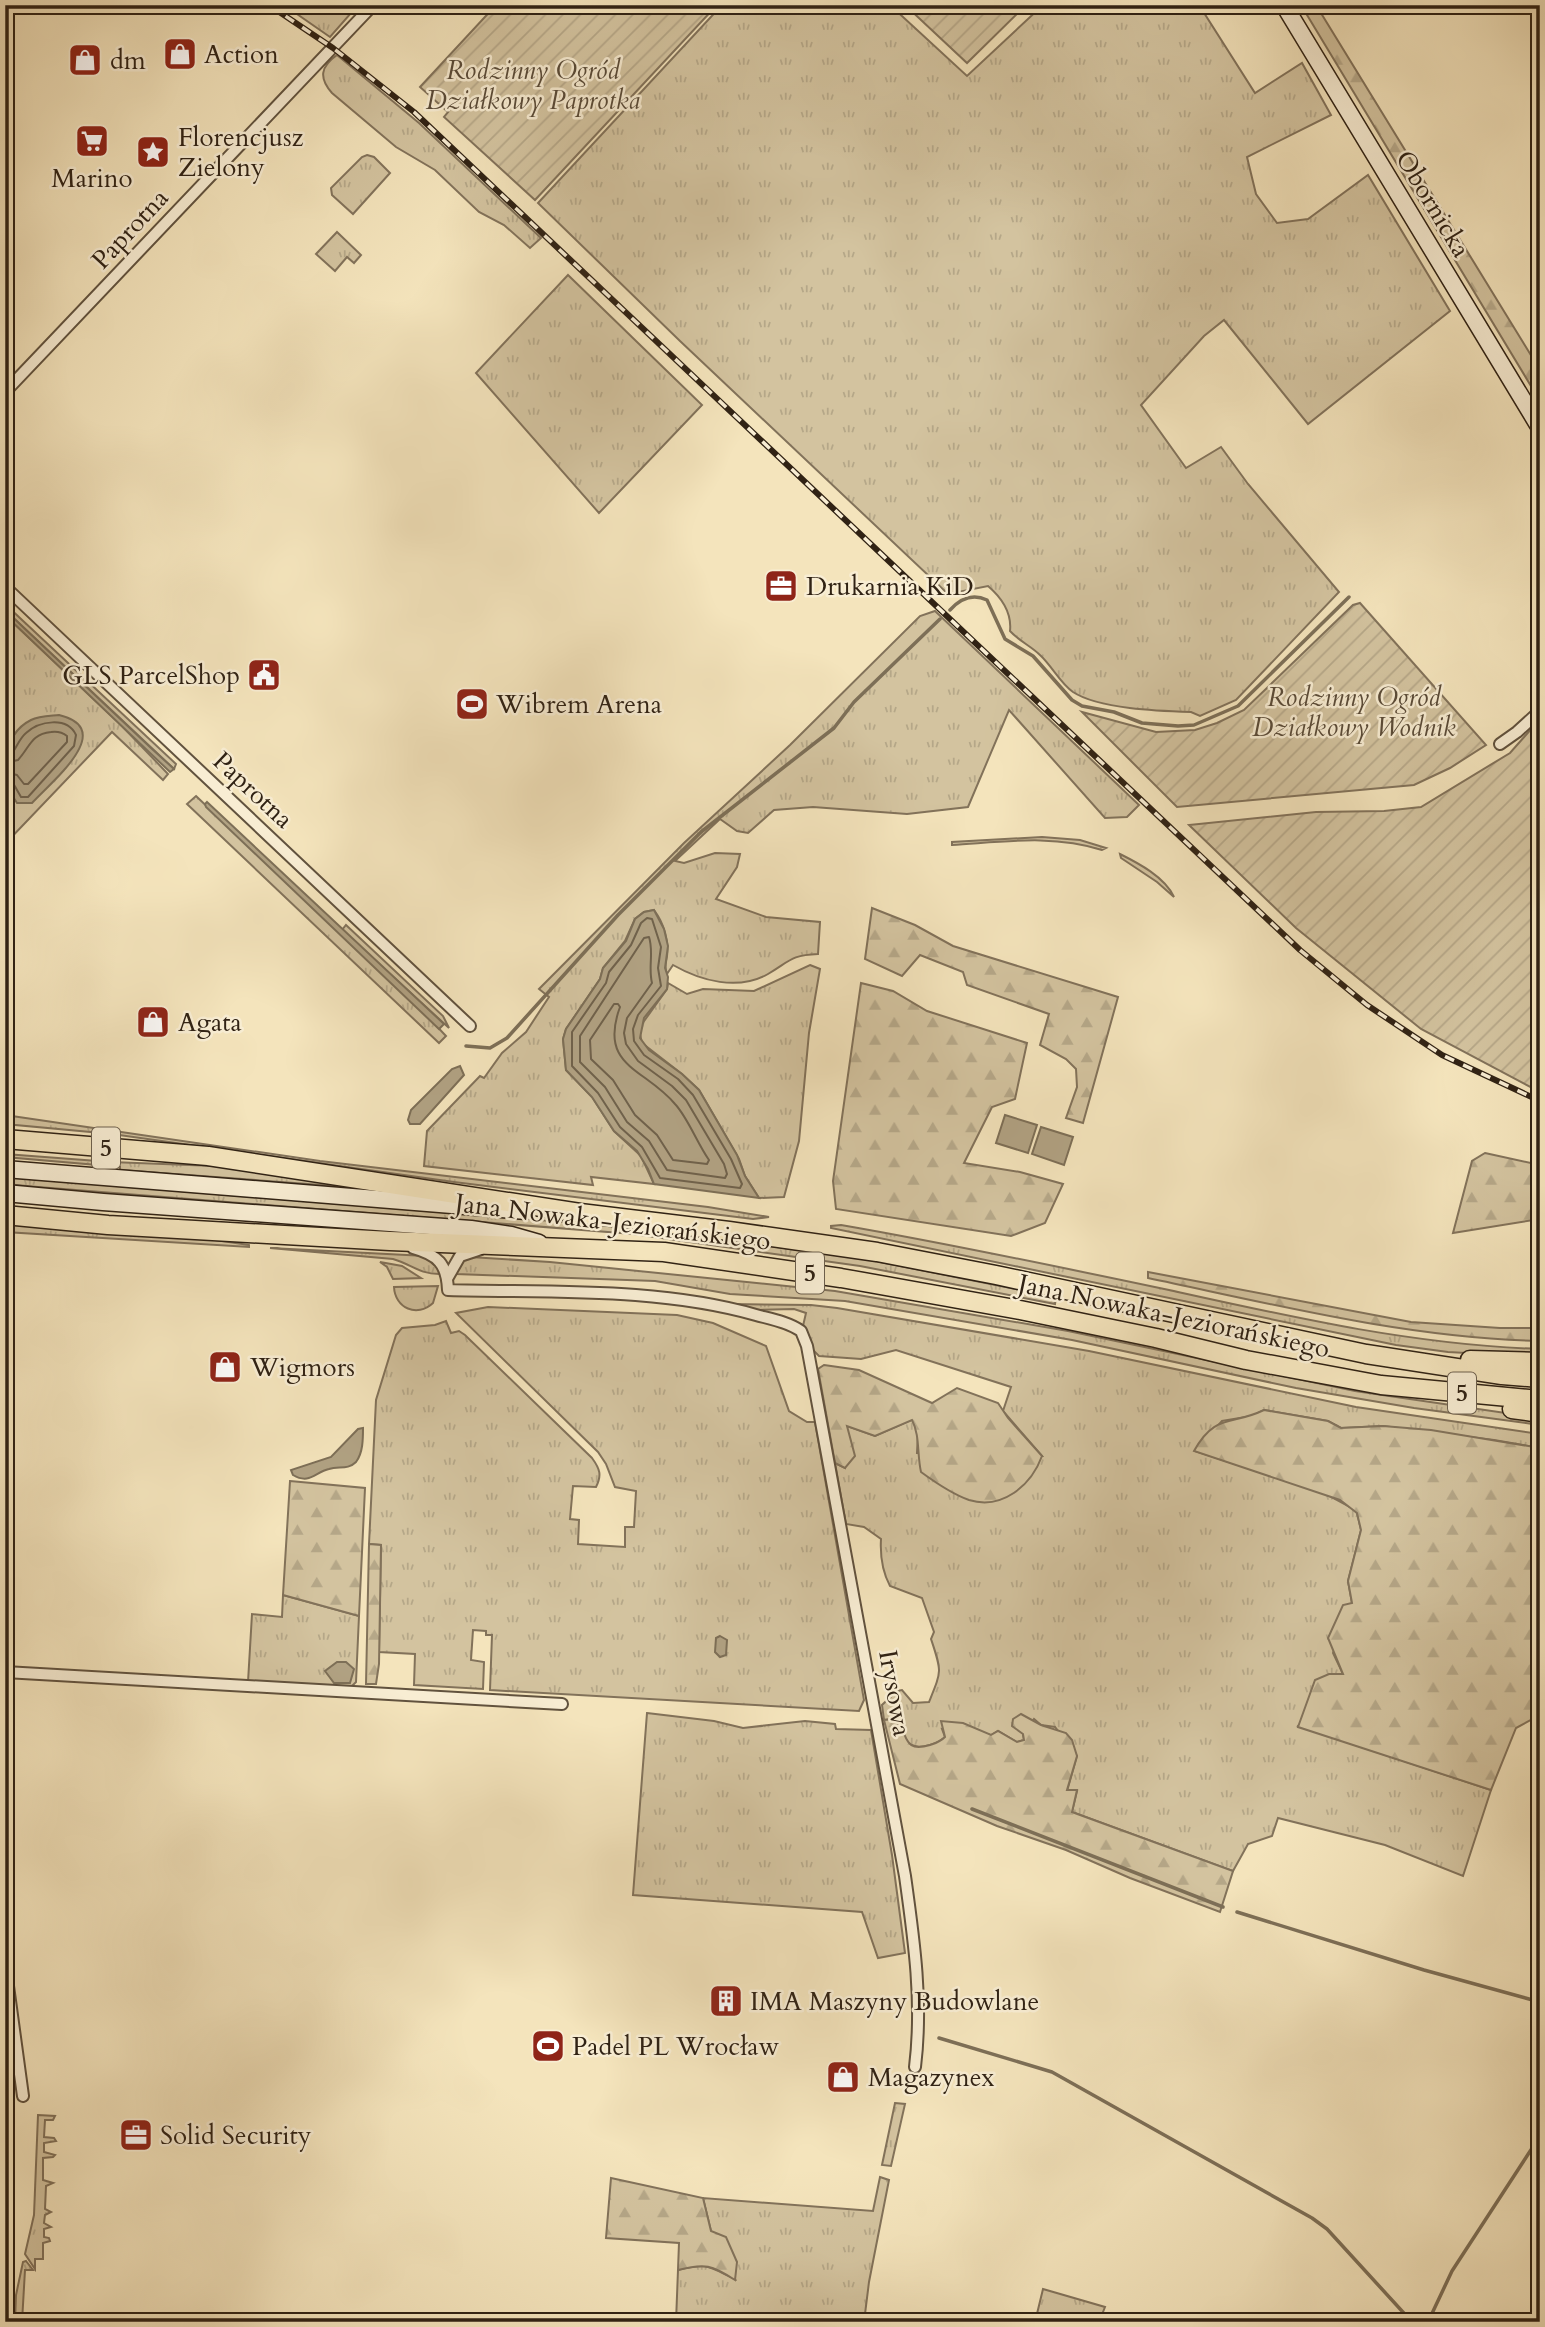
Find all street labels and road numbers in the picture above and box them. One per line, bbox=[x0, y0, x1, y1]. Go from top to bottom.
street label: Obornicka bbox=[1387, 144, 1479, 264]
street label: Paprotna bbox=[84, 181, 176, 277]
street label: Paprotna bbox=[205, 744, 301, 836]
road number: 5 bbox=[92, 1128, 120, 1168]
street label: Jana Nowaka-Jeziorańskiego bbox=[449, 1185, 773, 1259]
road number: 5 bbox=[796, 1252, 824, 1294]
street label: Jana Nowaka-Jeziorańskiego bbox=[1011, 1265, 1333, 1366]
road number: 5 bbox=[1448, 1372, 1476, 1414]
street label: Irysowa bbox=[870, 1647, 920, 1739]

